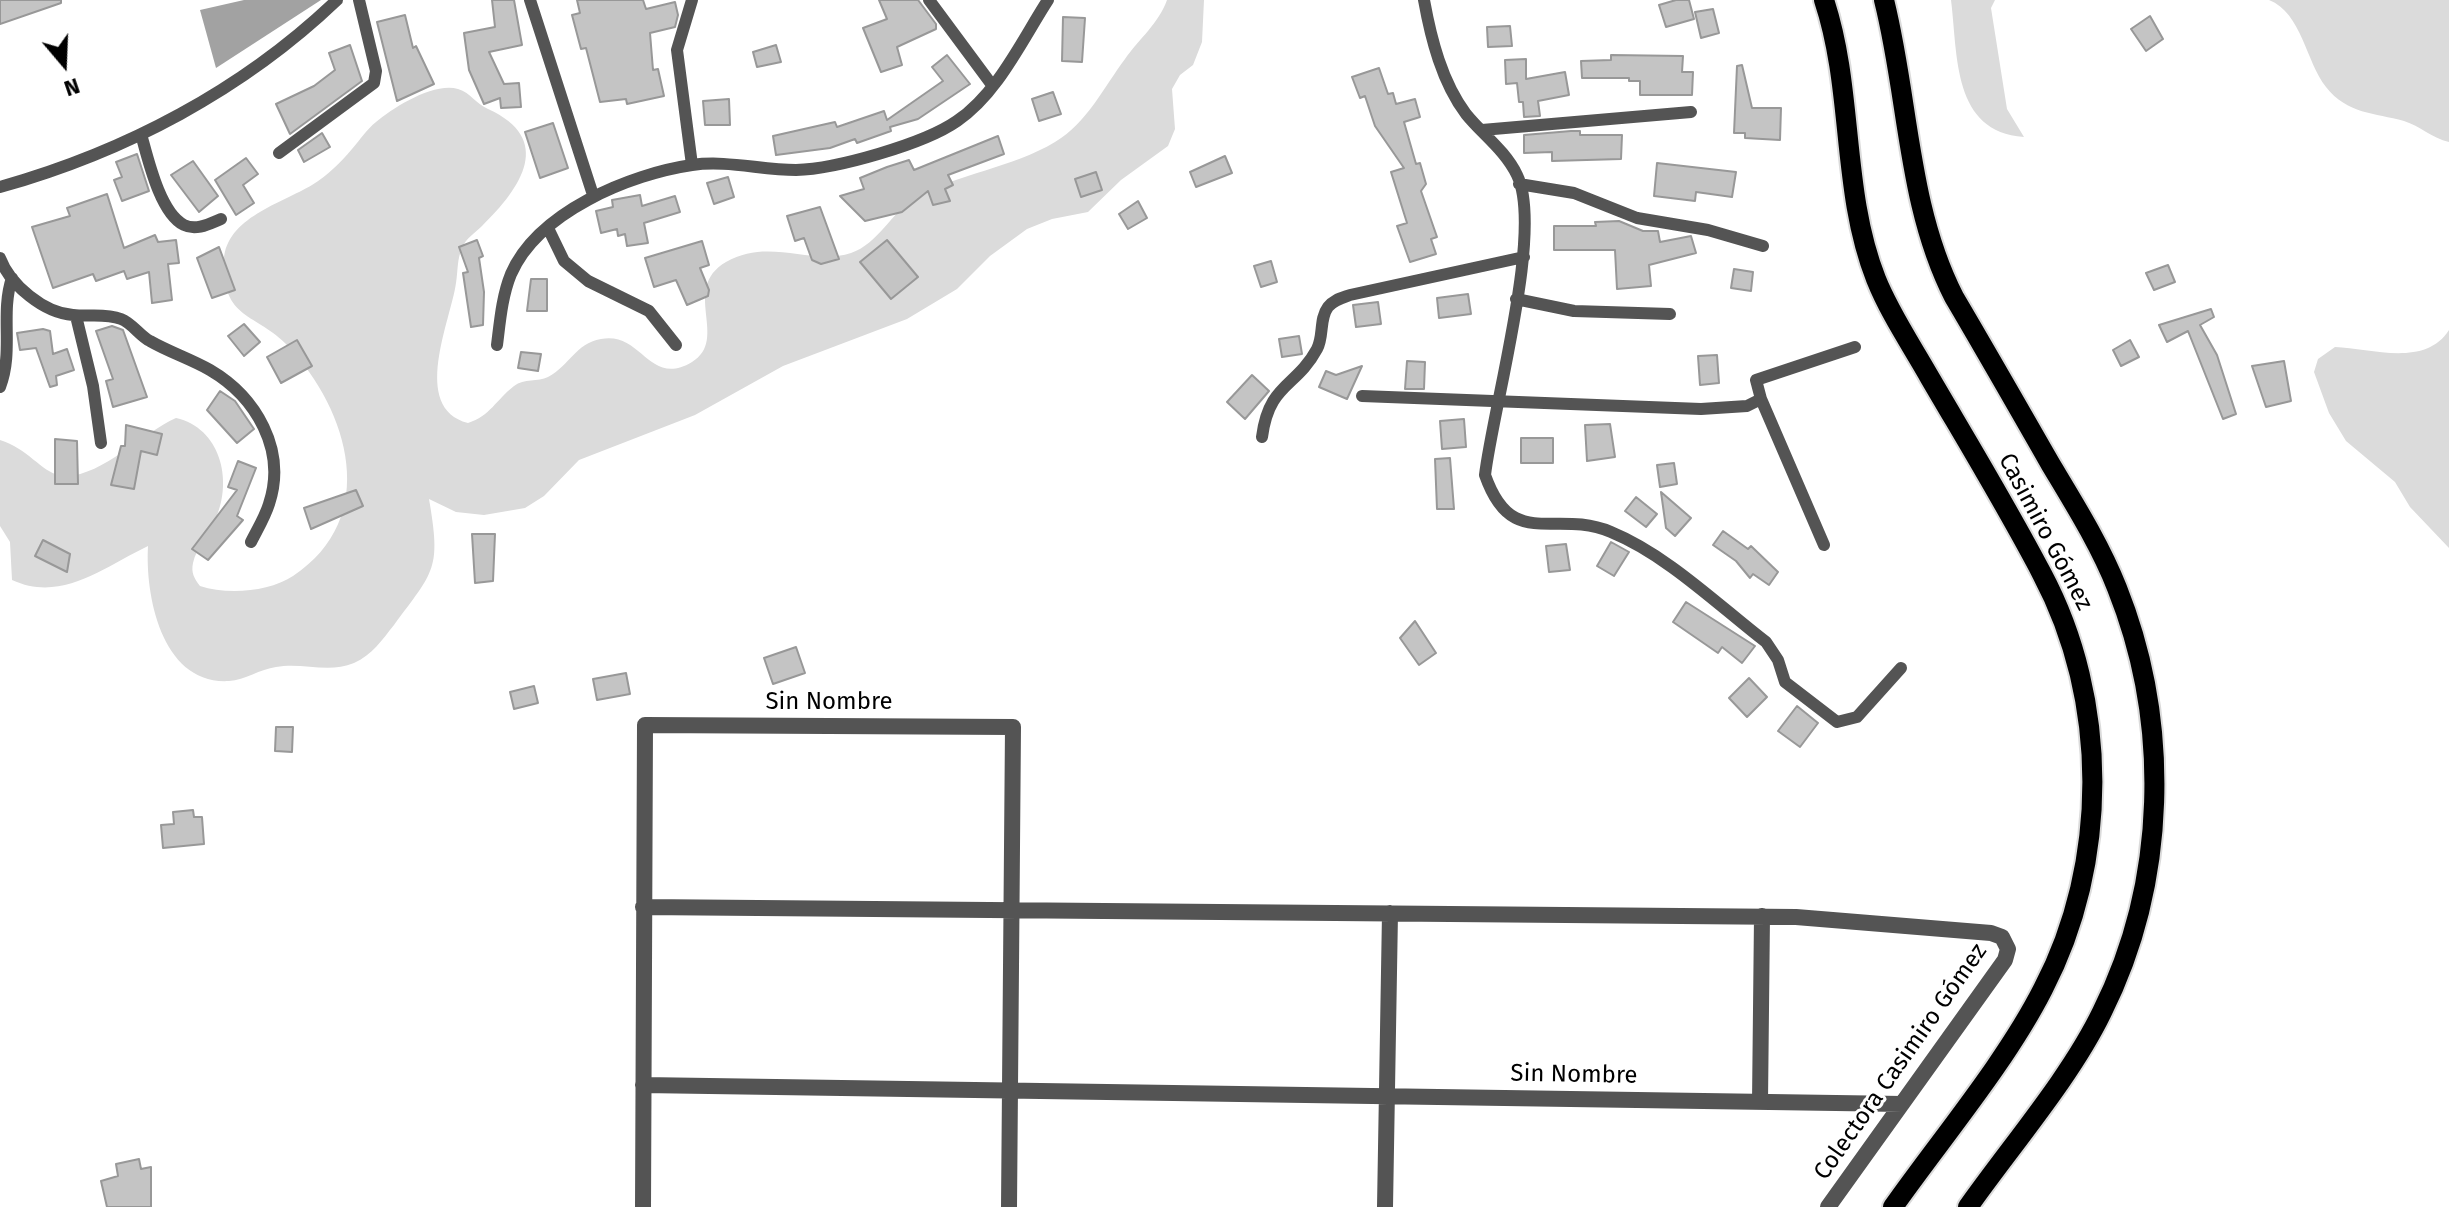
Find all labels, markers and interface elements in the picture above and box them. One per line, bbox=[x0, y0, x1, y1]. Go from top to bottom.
north arrow bbox=[24, 24, 104, 104]
text: N bbox=[61, 72, 83, 102]
street label: Casimiro Gómez bbox=[1992, 449, 2098, 615]
street label: Sin Nombre bbox=[765, 688, 893, 716]
street label: Colectora Casimiro Gómez bbox=[1808, 938, 1994, 1186]
street label: Sin Nombre bbox=[1510, 1059, 1638, 1091]

